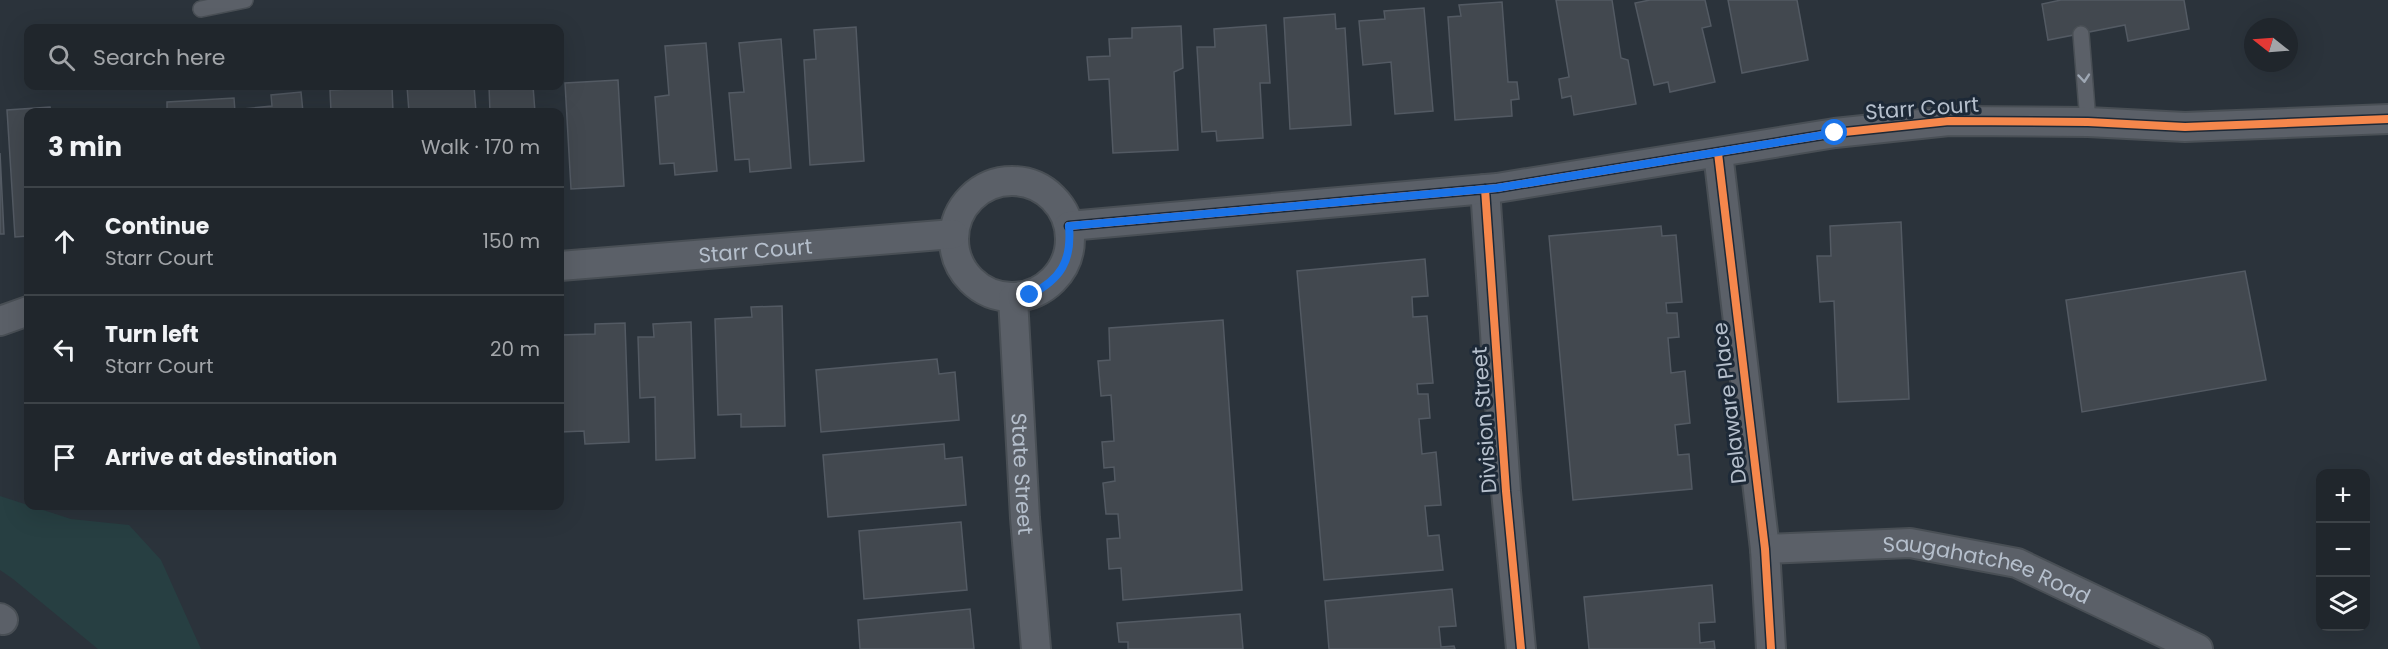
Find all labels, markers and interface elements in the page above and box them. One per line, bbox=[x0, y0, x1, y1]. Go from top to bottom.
north arrow bbox=[2244, 18, 2298, 72]
search box bbox=[24, 24, 564, 90]
icon: search bbox=[45, 41, 78, 74]
text: Search here bbox=[93, 42, 226, 73]
one-way arrow bbox=[2077, 73, 2090, 82]
street label: Starr Court bbox=[1864, 90, 1980, 126]
route start bbox=[1821, 119, 1847, 145]
text: 3 min bbox=[48, 129, 122, 165]
text: Walk · 170 m bbox=[421, 133, 540, 161]
text: Continue bbox=[105, 211, 209, 242]
icon: ahead bbox=[48, 225, 81, 258]
text: 150 m bbox=[483, 227, 540, 255]
street label: Starr Court bbox=[697, 231, 813, 269]
text: Starr Court bbox=[105, 244, 214, 272]
route end bbox=[1016, 281, 1042, 307]
text: Turn left bbox=[105, 319, 199, 350]
street label: Delaware Place bbox=[1705, 321, 1753, 485]
icon: left bbox=[48, 333, 81, 366]
text: 20 m bbox=[490, 335, 540, 363]
street label: Division Street bbox=[1464, 346, 1504, 494]
text: Starr Court bbox=[105, 352, 214, 380]
street label: State Street bbox=[1005, 412, 1041, 536]
icon: arrive bbox=[48, 441, 81, 474]
text: Arrive at destination bbox=[105, 442, 337, 473]
map controls bbox=[2316, 469, 2370, 631]
button: + bbox=[2316, 469, 2370, 523]
button: − bbox=[2316, 523, 2370, 577]
street label: Saugahatchee Road bbox=[1882, 529, 2096, 610]
button: layers bbox=[2316, 577, 2370, 631]

